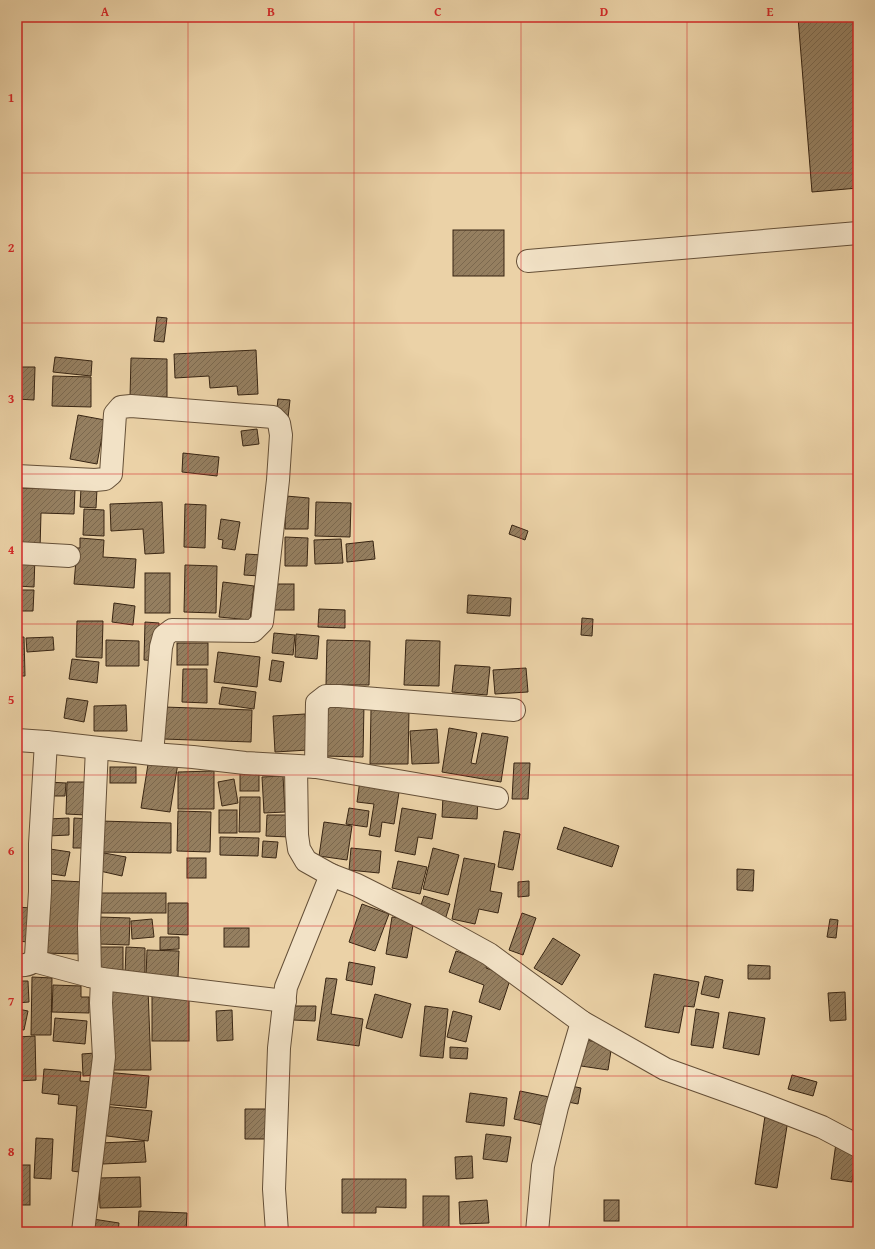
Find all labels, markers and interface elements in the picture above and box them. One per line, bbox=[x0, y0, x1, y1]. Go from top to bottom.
text: A bbox=[101, 2, 110, 21]
text: B bbox=[267, 2, 275, 21]
text: C bbox=[434, 2, 442, 21]
text: D bbox=[600, 2, 608, 21]
text: E bbox=[767, 2, 774, 21]
text: 1 bbox=[8, 88, 14, 107]
text: 2 bbox=[8, 238, 15, 257]
text: 3 bbox=[8, 389, 14, 408]
text: 4 bbox=[8, 540, 15, 559]
text: 5 bbox=[8, 690, 15, 709]
text: 6 bbox=[8, 841, 15, 860]
text: 7 bbox=[8, 992, 15, 1011]
text: 8 bbox=[8, 1142, 15, 1161]

